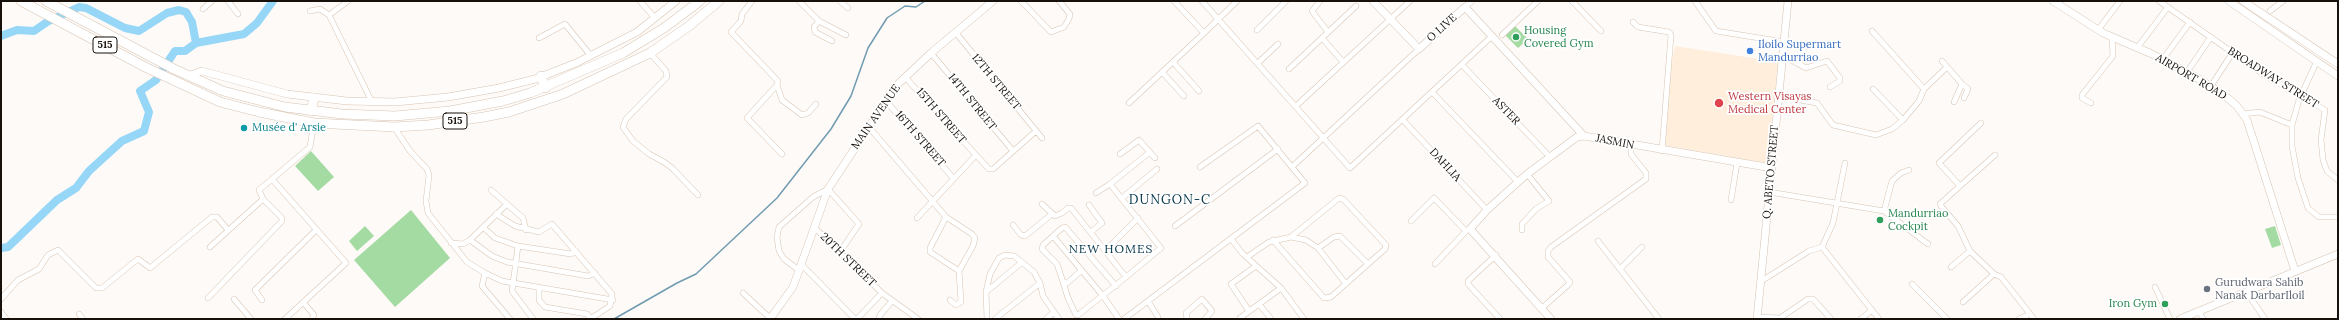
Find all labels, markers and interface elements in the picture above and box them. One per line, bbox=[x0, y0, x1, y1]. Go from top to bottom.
street label: O LIVE bbox=[1424, 11, 1460, 45]
place label: Housing Covered Gym bbox=[1524, 24, 1594, 50]
marker: Housing Covered Gym bbox=[1511, 32, 1521, 42]
road number: 515 bbox=[93, 37, 117, 53]
place label: Iloilo Supermart Mandurriao bbox=[1758, 38, 1841, 64]
street label: BROADWAY STREET bbox=[2225, 45, 2321, 111]
marker: Iloilo Supermart Mandurriao bbox=[1745, 46, 1755, 56]
street label: 12TH STREET bbox=[969, 51, 1023, 113]
street label: AIRPORT ROAD bbox=[2153, 51, 2229, 103]
street label: 14TH STREET bbox=[945, 71, 999, 133]
street label: MAIN AVENUE bbox=[849, 82, 903, 152]
street label: 15TH STREET bbox=[913, 85, 969, 147]
place label: Western Visayas Medical Center bbox=[1728, 90, 1811, 116]
street label: ASTER bbox=[1489, 94, 1523, 128]
marker: Western Visayas Medical Center bbox=[1713, 97, 1725, 109]
street label: 16TH STREET bbox=[892, 108, 948, 170]
road number: 515 bbox=[443, 113, 467, 129]
place label: Musée d' Arsie bbox=[252, 121, 326, 135]
marker: Musée d' Arsie bbox=[239, 123, 249, 133]
street label: Q. ABETO STREET bbox=[1760, 125, 1782, 219]
street label: JASMIN bbox=[1595, 132, 1635, 152]
street label: DAHLIA bbox=[1426, 146, 1464, 184]
district label: DUNGON-C bbox=[1129, 192, 1211, 208]
place label: Mandurriao Cockpit bbox=[1888, 207, 1948, 233]
marker: Mandurriao Cockpit bbox=[1875, 215, 1885, 225]
street label: 20TH STREET bbox=[817, 230, 879, 290]
district label: NEW HOMES bbox=[1069, 243, 1153, 257]
place label: Gurudwara Sahib Nanak DarbarIloil bbox=[2215, 276, 2304, 302]
marker: Gurudwara Sahib Nanak DarbarIloil bbox=[2202, 284, 2212, 294]
place label: Iron Gym bbox=[2109, 297, 2157, 311]
marker: Iron Gym bbox=[2160, 299, 2170, 309]

